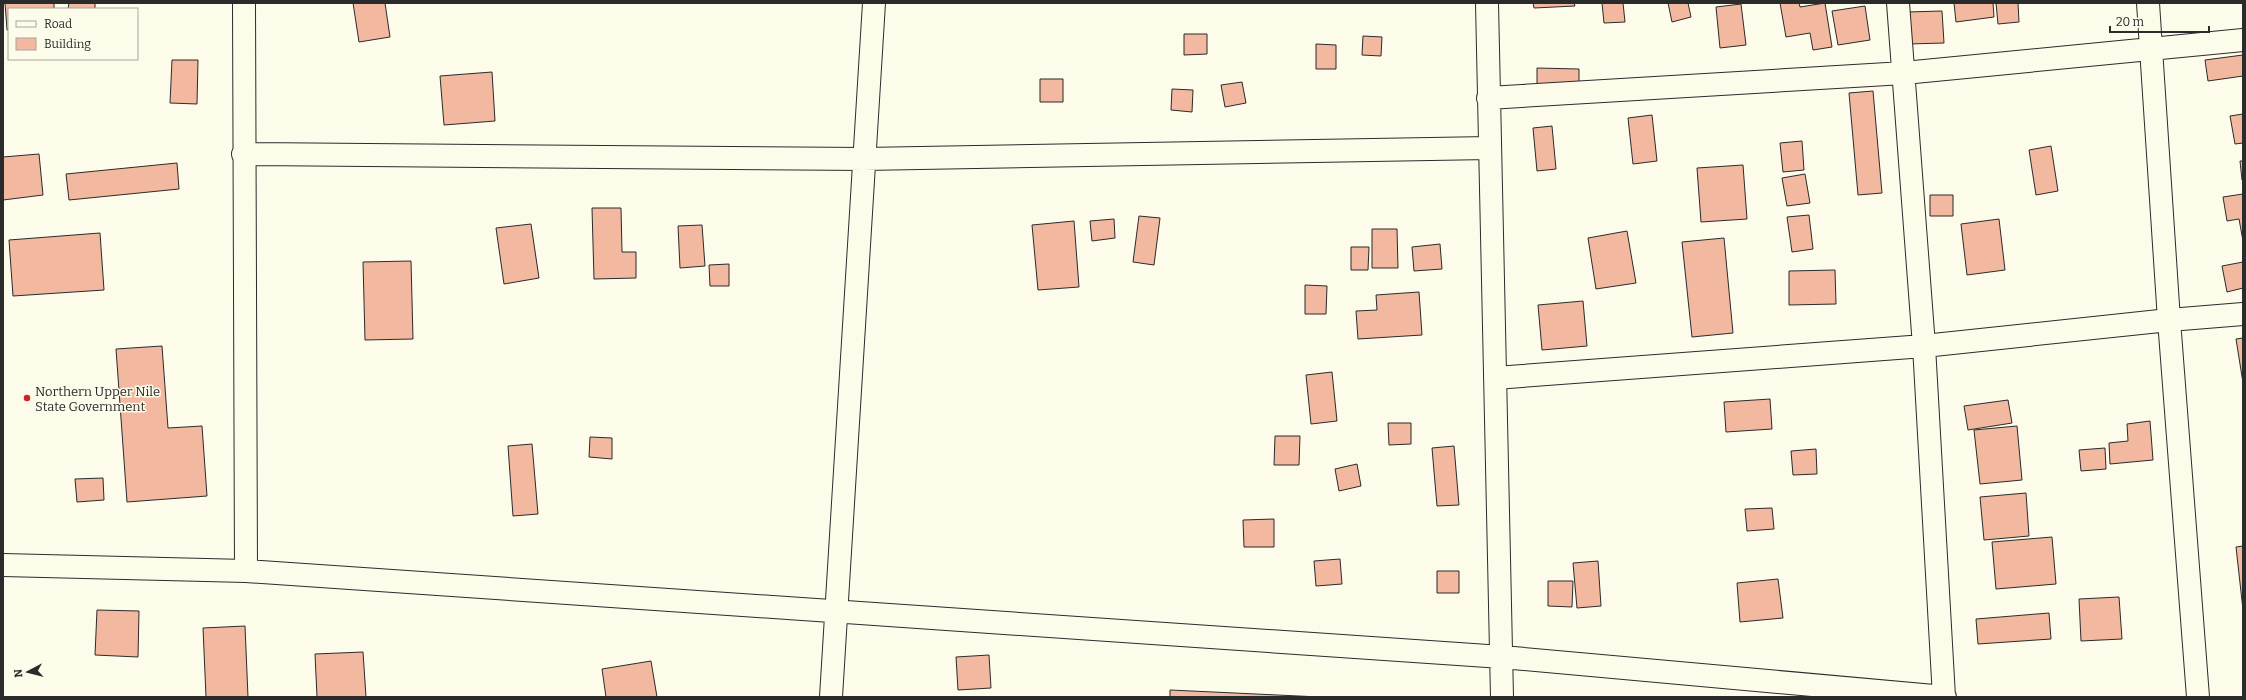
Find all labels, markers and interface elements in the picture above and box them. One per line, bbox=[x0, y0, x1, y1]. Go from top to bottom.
legend bbox=[8, 8, 138, 60]
scale bar bbox=[2110, 8, 2209, 34]
text: 20 m bbox=[2116, 15, 2145, 29]
text: Road bbox=[44, 17, 72, 31]
text: Building bbox=[44, 37, 91, 51]
place label: Northern Upper Nile State Government bbox=[35, 384, 160, 414]
marker: Northern Upper Nile State Government bbox=[22, 393, 32, 403]
north arrow bbox=[8, 652, 48, 692]
text: N bbox=[12, 668, 26, 678]

